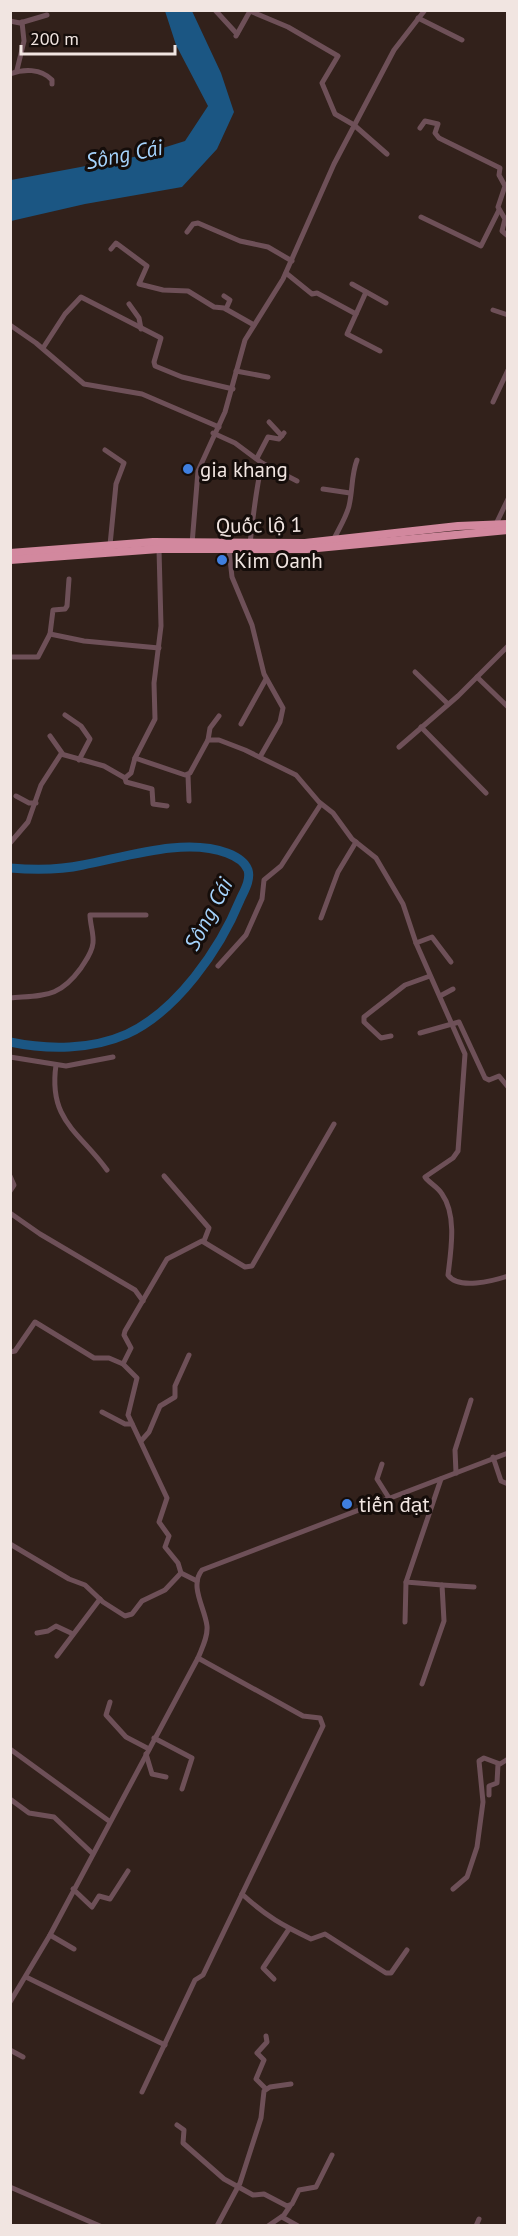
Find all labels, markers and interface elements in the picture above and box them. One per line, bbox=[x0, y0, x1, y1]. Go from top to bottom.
scale bar bbox=[21, 18, 176, 56]
text: 200 m bbox=[30, 27, 79, 50]
water label: Sông Cái bbox=[83, 133, 166, 175]
place label: gia khang bbox=[200, 456, 288, 483]
marker: gia khang bbox=[181, 462, 195, 476]
street label: Quốc lộ 1 bbox=[216, 511, 302, 539]
place label: Kim Oanh bbox=[234, 547, 323, 574]
marker: Kim Oanh bbox=[215, 553, 229, 567]
water label: Sông Cái bbox=[177, 872, 239, 955]
place label: tiến đạt bbox=[359, 1491, 430, 1518]
marker: tiến đạt bbox=[340, 1497, 354, 1511]

